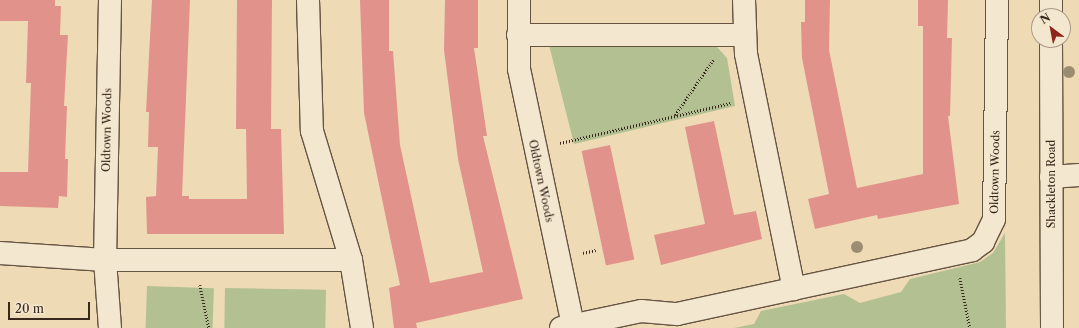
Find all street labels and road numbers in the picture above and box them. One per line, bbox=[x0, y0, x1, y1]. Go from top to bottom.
street label: Oldtown Woods bbox=[100, 88, 114, 172]
street label: Oldtown Woods bbox=[988, 130, 1002, 214]
street label: Oldtown Woods bbox=[526, 138, 556, 224]
street label: Shackleton Road bbox=[1044, 140, 1058, 228]

